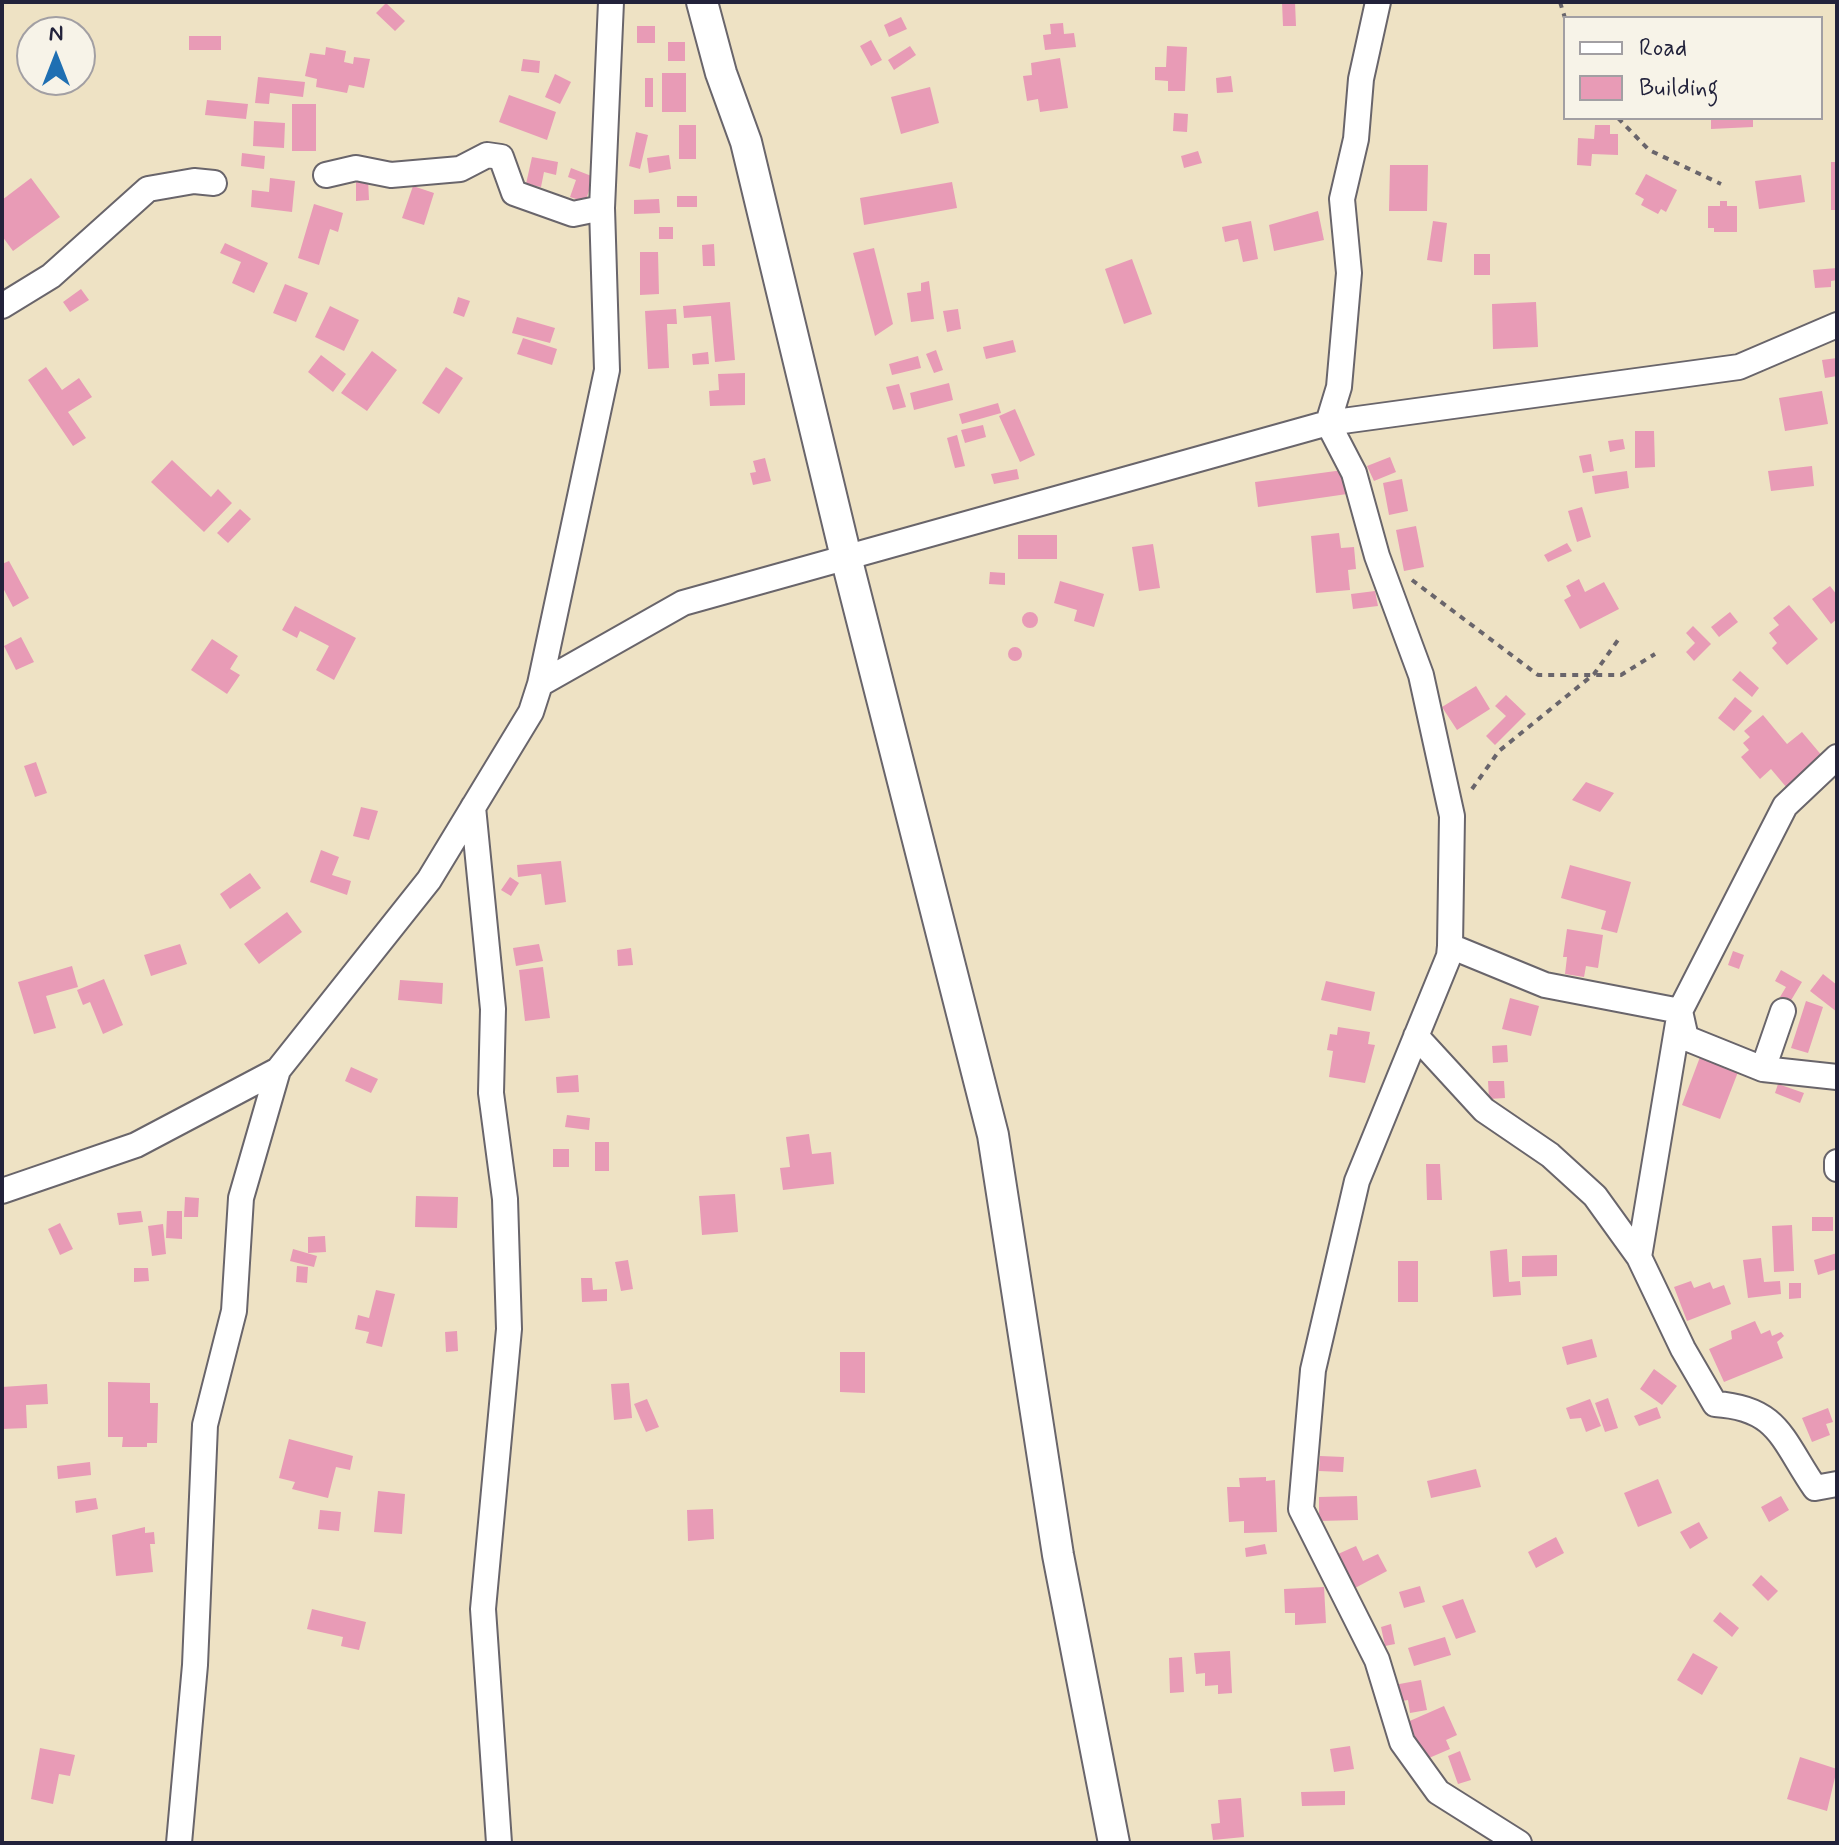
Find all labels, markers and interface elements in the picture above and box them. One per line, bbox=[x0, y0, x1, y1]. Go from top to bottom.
north arrow bbox=[16, 16, 96, 96]
legend bbox=[1563, 16, 1823, 120]
text: N bbox=[49, 20, 63, 48]
text: Road bbox=[1639, 33, 1687, 64]
text: Building bbox=[1639, 73, 1719, 104]

